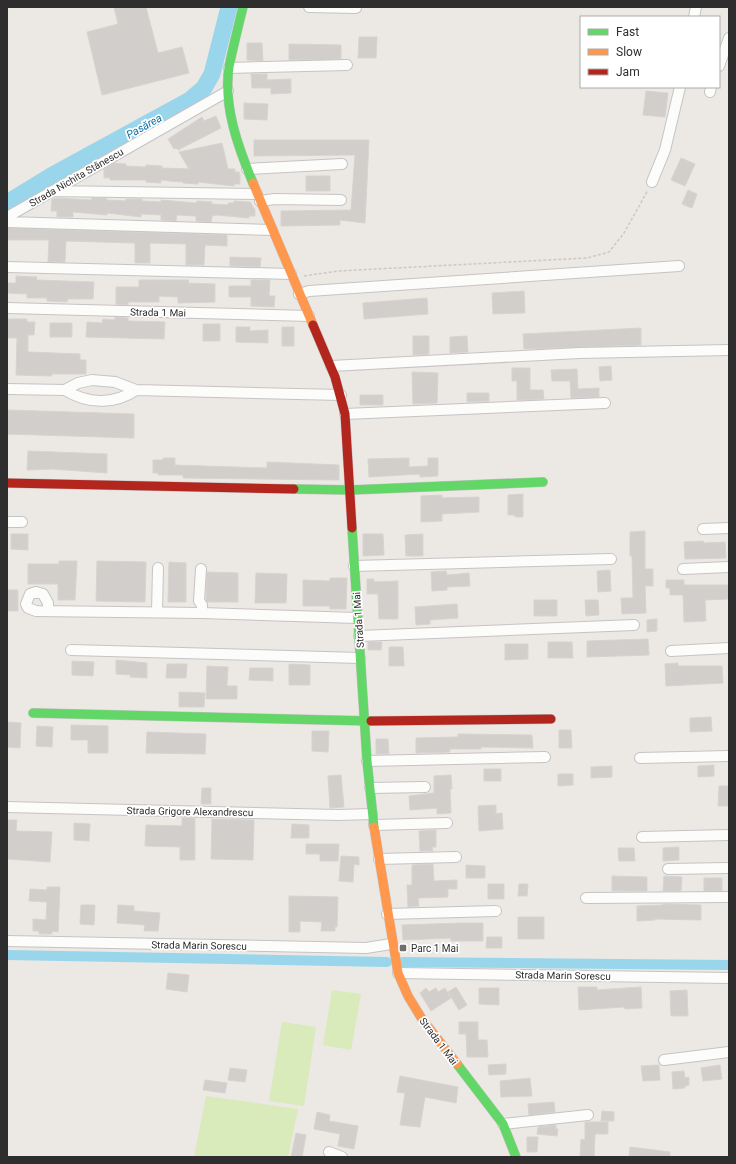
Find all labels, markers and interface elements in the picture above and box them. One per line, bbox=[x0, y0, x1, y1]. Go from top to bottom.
legend bbox=[580, 16, 720, 88]
text: Fast bbox=[616, 25, 639, 39]
text: Slow bbox=[616, 45, 642, 59]
text: Jam bbox=[616, 65, 640, 79]
water label: Pasărea bbox=[124, 111, 165, 142]
street label: Strada Nichita Stănescu bbox=[27, 146, 125, 209]
street label: Strada 1 Mai bbox=[130, 307, 186, 318]
street label: Strada 1 Mai bbox=[351, 592, 366, 648]
street label: Strada Grigore Alexandrescu bbox=[127, 805, 253, 818]
street label: Strada Marin Sorescu bbox=[151, 939, 247, 952]
marker: Parc 1 Mai bbox=[398, 943, 408, 953]
place label: Parc 1 Mai bbox=[411, 943, 458, 954]
street label: Strada Marin Sorescu bbox=[515, 969, 611, 982]
street label: Strada 1 Mai bbox=[417, 1016, 460, 1067]

